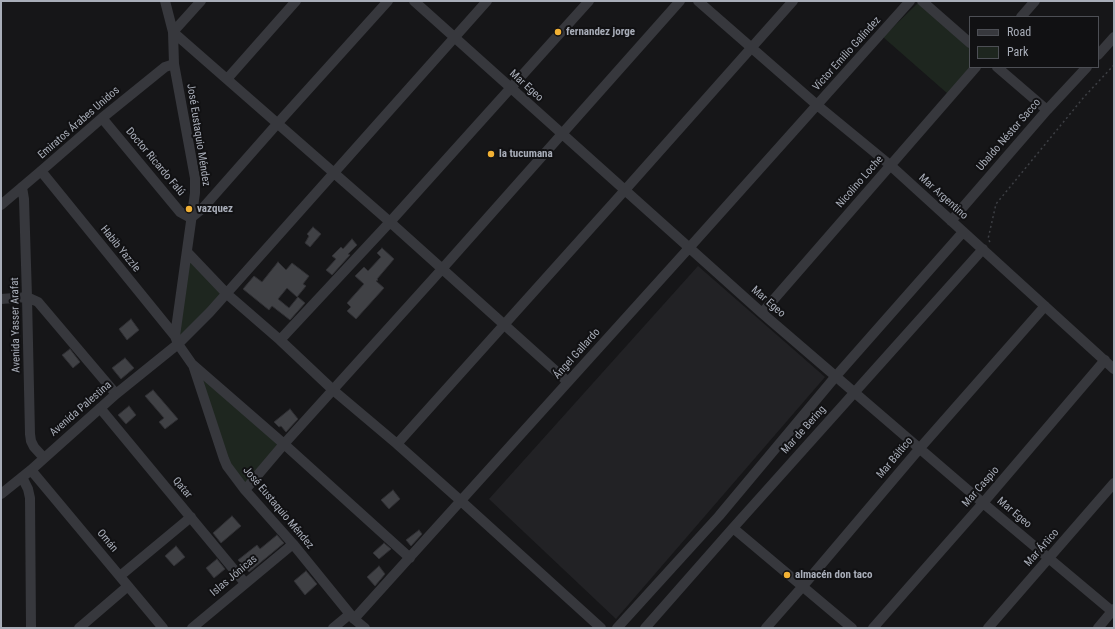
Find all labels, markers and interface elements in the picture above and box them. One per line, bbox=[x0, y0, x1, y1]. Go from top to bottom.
street label: Víctor Emilio Galíndez bbox=[810, 14, 884, 94]
legend bbox=[969, 16, 1099, 68]
place label: fernandez jorge bbox=[566, 25, 635, 39]
text: Road bbox=[1007, 25, 1031, 39]
marker: fernandez jorge bbox=[553, 27, 563, 37]
text: Park bbox=[1007, 45, 1028, 59]
street label: Mar Egeo bbox=[506, 67, 546, 105]
street label: José Eustaquio Méndez bbox=[183, 83, 213, 187]
street label: Emiratos Árabes Unidos bbox=[36, 84, 122, 162]
street label: Ubaldo Néstor Sacco bbox=[974, 96, 1044, 174]
street label: Doctor Ricardo Falú bbox=[123, 125, 187, 199]
place label: la tucumana bbox=[499, 147, 553, 161]
marker: la tucumana bbox=[486, 149, 496, 159]
street label: Nicolino Loche bbox=[834, 153, 886, 211]
street label: Mar Argentino bbox=[916, 171, 970, 223]
place label: vazquez bbox=[197, 202, 233, 216]
marker: vazquez bbox=[184, 204, 194, 214]
street label: Habib Yazzle bbox=[97, 223, 143, 275]
street label: Avenida Yasser Arafat bbox=[9, 277, 23, 373]
street label: Mar Egeo bbox=[748, 284, 788, 320]
street label: Ángel Gallardo bbox=[551, 326, 603, 382]
street label: Avenida Palestina bbox=[47, 379, 115, 439]
street label: Mar de Bering bbox=[779, 403, 829, 457]
street label: Mar Báltico bbox=[874, 435, 916, 481]
street label: José Eustaquio Méndez bbox=[240, 464, 316, 552]
street label: Mar Caspio bbox=[960, 464, 1002, 510]
street label: Qatar bbox=[169, 475, 195, 501]
street label: Mar Egeo bbox=[994, 495, 1034, 531]
street label: Mar Ártico bbox=[1022, 526, 1062, 570]
street label: Omán bbox=[94, 527, 120, 555]
street label: Islas Jónicas bbox=[208, 553, 260, 599]
place label: almacén don taco bbox=[795, 568, 873, 582]
marker: almacén don taco bbox=[782, 570, 792, 580]

